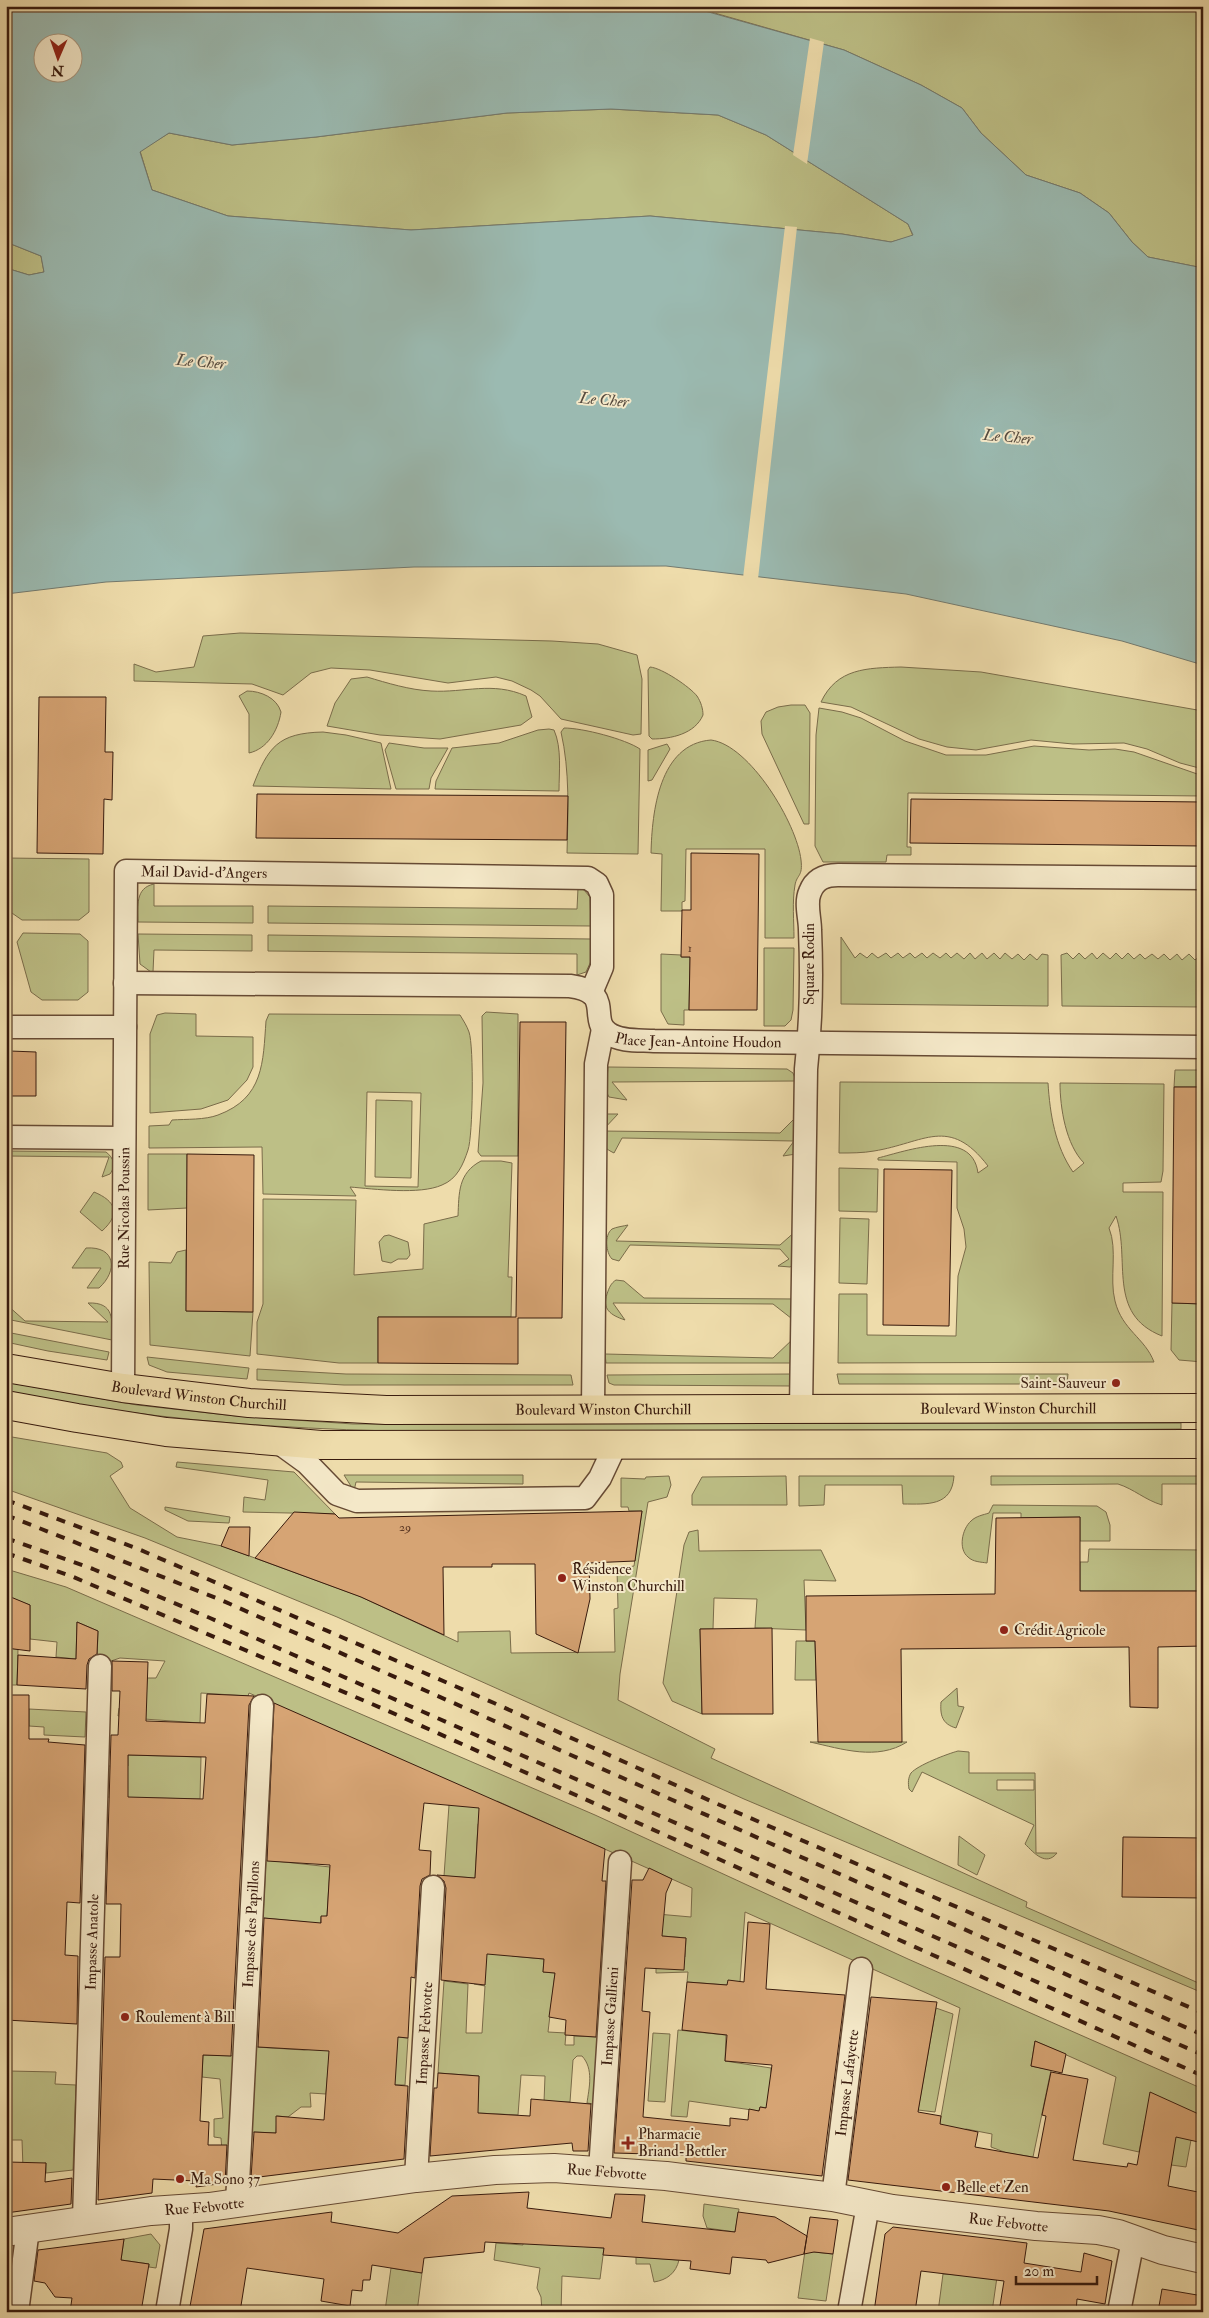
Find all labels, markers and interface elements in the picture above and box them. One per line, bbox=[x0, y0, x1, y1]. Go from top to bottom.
north arrow bbox=[32, 32, 82, 82]
text: N bbox=[51, 62, 65, 79]
water label: Le Cher bbox=[174, 350, 228, 374]
water label: Le Cher bbox=[577, 388, 631, 412]
water label: Le Cher bbox=[981, 425, 1035, 449]
street label: Mail David-d'Angers bbox=[141, 862, 267, 883]
street label: Square Rodin bbox=[800, 923, 819, 1005]
house number: 1 bbox=[688, 941, 692, 956]
street label: Place Jean-Antoine Houdon bbox=[613, 1028, 782, 1052]
street label: Rue Nicolas Poussin bbox=[115, 1147, 134, 1269]
place label: Saint-Sauveur bbox=[1020, 1374, 1106, 1393]
street label: Boulevard Winston Churchill bbox=[110, 1377, 287, 1415]
marker: Saint-Sauveur bbox=[1110, 1377, 1122, 1389]
street label: Boulevard Winston Churchill bbox=[920, 1399, 1097, 1419]
street label: Boulevard Winston Churchill bbox=[515, 1400, 692, 1420]
house number: 29 bbox=[399, 1520, 411, 1535]
place label: Résidence Winston Churchill bbox=[571, 1560, 685, 1596]
marker: Résidence Winston Churchill bbox=[556, 1572, 568, 1584]
place label: Crédit Agricole bbox=[1014, 1621, 1106, 1640]
marker: Crédit Agricole bbox=[998, 1624, 1010, 1636]
street label: Impasse des Papillons bbox=[239, 1860, 264, 1988]
street label: Impasse Anatole bbox=[82, 1894, 103, 1991]
street label: Impasse Gallieni bbox=[598, 1966, 623, 2067]
street label: Impasse Febvotte bbox=[412, 1981, 437, 2085]
place label: Roulement à Bill bbox=[135, 2008, 235, 2027]
marker: Roulement à Bill bbox=[119, 2011, 131, 2023]
street label: Impasse Lafayette bbox=[832, 2028, 864, 2138]
place label: Pharmacie Briand-Bettler bbox=[638, 2125, 727, 2161]
marker: Pharmacie Briand-Bettler bbox=[622, 2137, 634, 2149]
street label: Rue Febvotte bbox=[566, 2160, 647, 2185]
place label: Ma Sono 37 bbox=[190, 2170, 260, 2189]
marker: Ma Sono 37 bbox=[174, 2173, 186, 2185]
place label: Belle et Zen bbox=[956, 2178, 1029, 2197]
marker: Belle et Zen bbox=[940, 2181, 952, 2193]
street label: Rue Febvotte bbox=[164, 2193, 245, 2220]
street label: Rue Febvotte bbox=[967, 2209, 1049, 2237]
scale bar bbox=[1016, 2253, 1098, 2285]
text: 20 m bbox=[1024, 2262, 1054, 2281]

